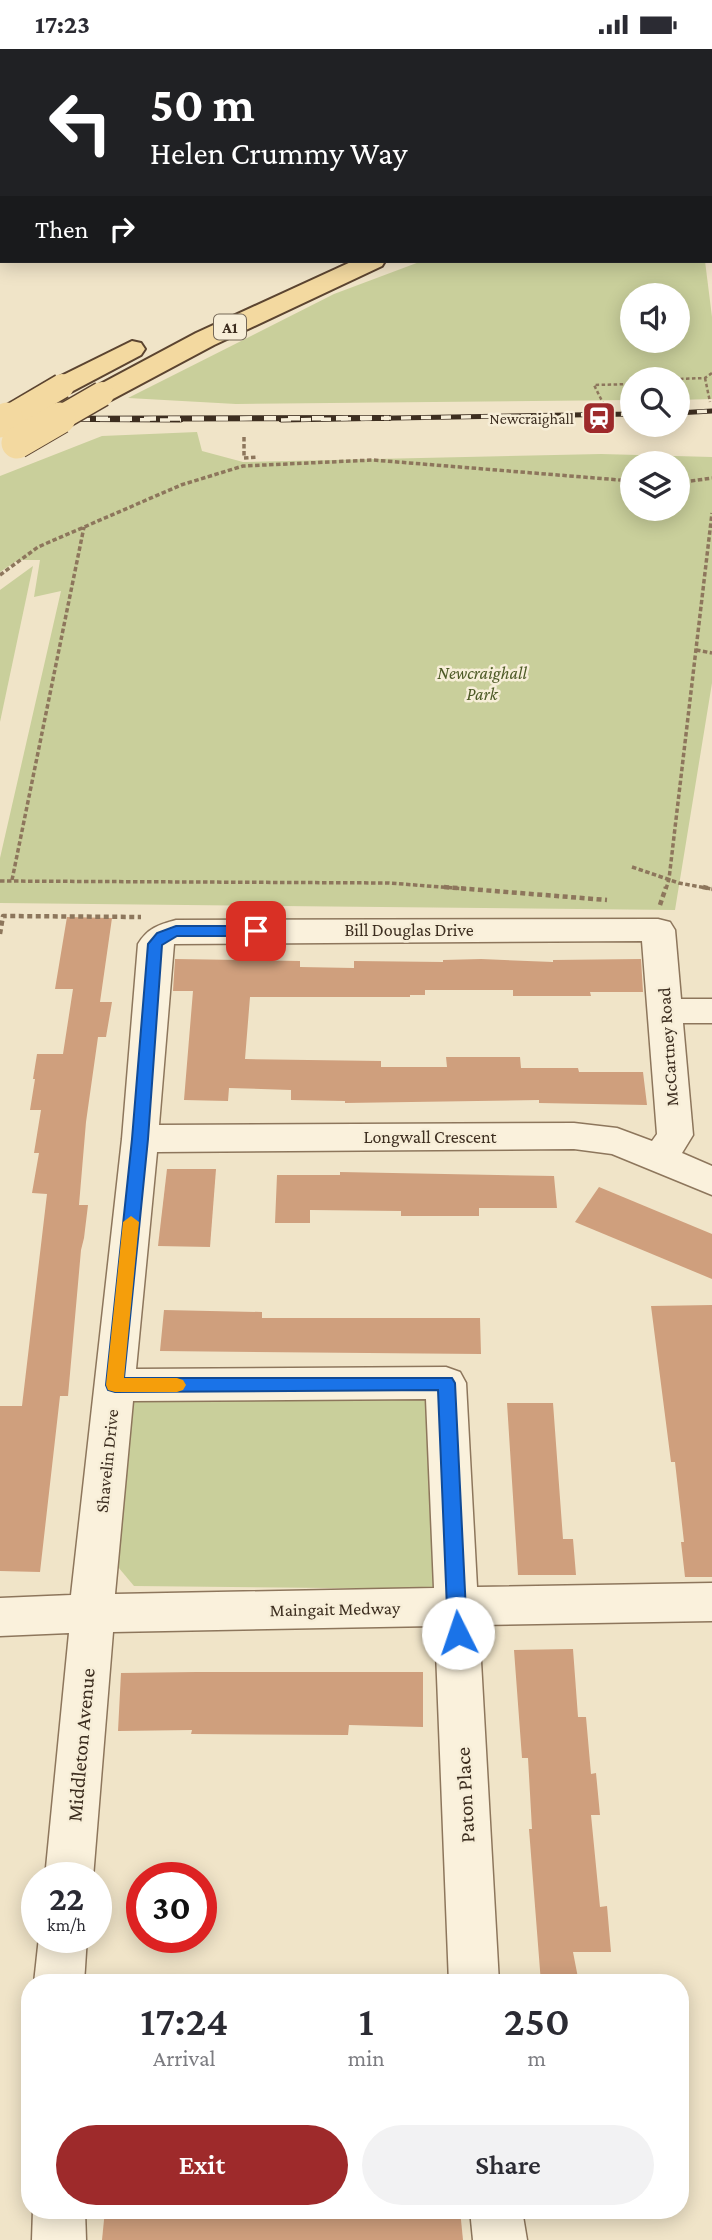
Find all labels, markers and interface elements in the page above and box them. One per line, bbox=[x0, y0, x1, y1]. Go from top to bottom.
text: 17:23 bbox=[35, 10, 90, 39]
icon: left bbox=[35, 77, 126, 168]
text: 50 m bbox=[150, 77, 255, 132]
text: Helen Crummy Way bbox=[150, 135, 407, 171]
icon: right bbox=[103, 210, 141, 248]
text: Then bbox=[35, 215, 89, 244]
map controls bbox=[620, 283, 690, 521]
button: sound bbox=[620, 283, 690, 353]
road number: A1 bbox=[214, 315, 246, 339]
button: search bbox=[620, 367, 690, 437]
station icon: Newcraighall bbox=[580, 399, 618, 437]
place label: Newcraighall bbox=[489, 410, 574, 428]
button: layers bbox=[620, 451, 690, 521]
park label: Newcraighall Park bbox=[437, 663, 527, 704]
pin bbox=[226, 901, 286, 961]
icon: arrive bbox=[237, 912, 275, 950]
street label: Bill Douglas Drive bbox=[344, 920, 474, 940]
street label: McCartney Road bbox=[654, 986, 682, 1107]
street label: Longwall Crescent bbox=[363, 1127, 498, 1147]
street label: Shavelin Drive bbox=[92, 1408, 122, 1514]
position arrow bbox=[421, 1596, 495, 1670]
street label: Maingait Medway bbox=[270, 1598, 401, 1620]
street label: Middleton Avenue bbox=[62, 1667, 100, 1823]
street label: Paton Place bbox=[451, 1746, 479, 1844]
speed limit sign: 30 bbox=[126, 1862, 217, 1953]
text: 22 bbox=[49, 1879, 84, 1918]
text: km/h bbox=[47, 1915, 86, 1935]
text: 17:24 bbox=[140, 1997, 228, 2044]
text: 1 bbox=[359, 1997, 374, 2044]
text: 250 bbox=[504, 1997, 570, 2044]
text: Arrival bbox=[153, 2045, 216, 2071]
text: min bbox=[348, 2045, 385, 2071]
text: m bbox=[528, 2045, 546, 2071]
button: Exit bbox=[56, 2125, 348, 2205]
button: Share bbox=[362, 2125, 654, 2205]

